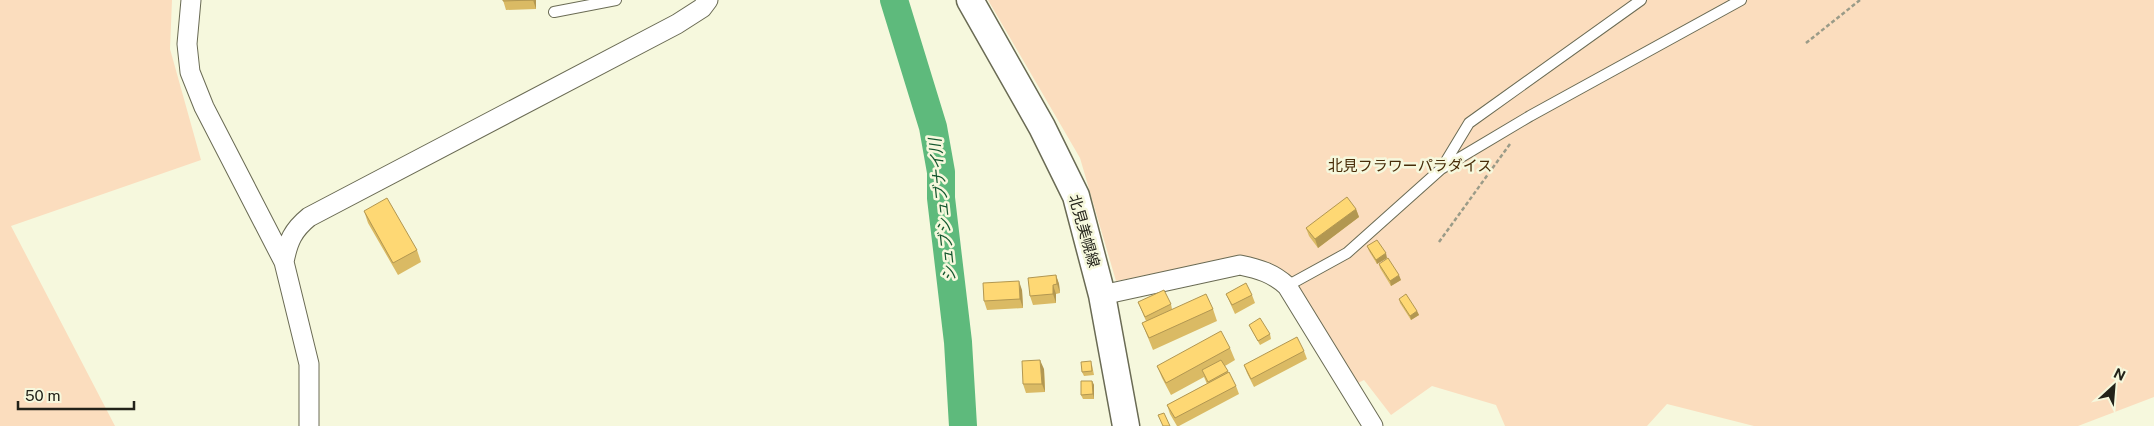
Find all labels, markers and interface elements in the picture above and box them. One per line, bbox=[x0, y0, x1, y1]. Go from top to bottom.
water label: シュブシュブナイ川 bbox=[925, 135, 959, 283]
park label: 北見フラワーパラダイス bbox=[1328, 157, 1492, 174]
street label: 北見美幌線 bbox=[1066, 192, 1103, 269]
north arrow bbox=[2089, 361, 2139, 411]
text: N bbox=[2111, 365, 2128, 384]
scale bar bbox=[18, 378, 134, 410]
text: 50 m bbox=[25, 387, 60, 404]

